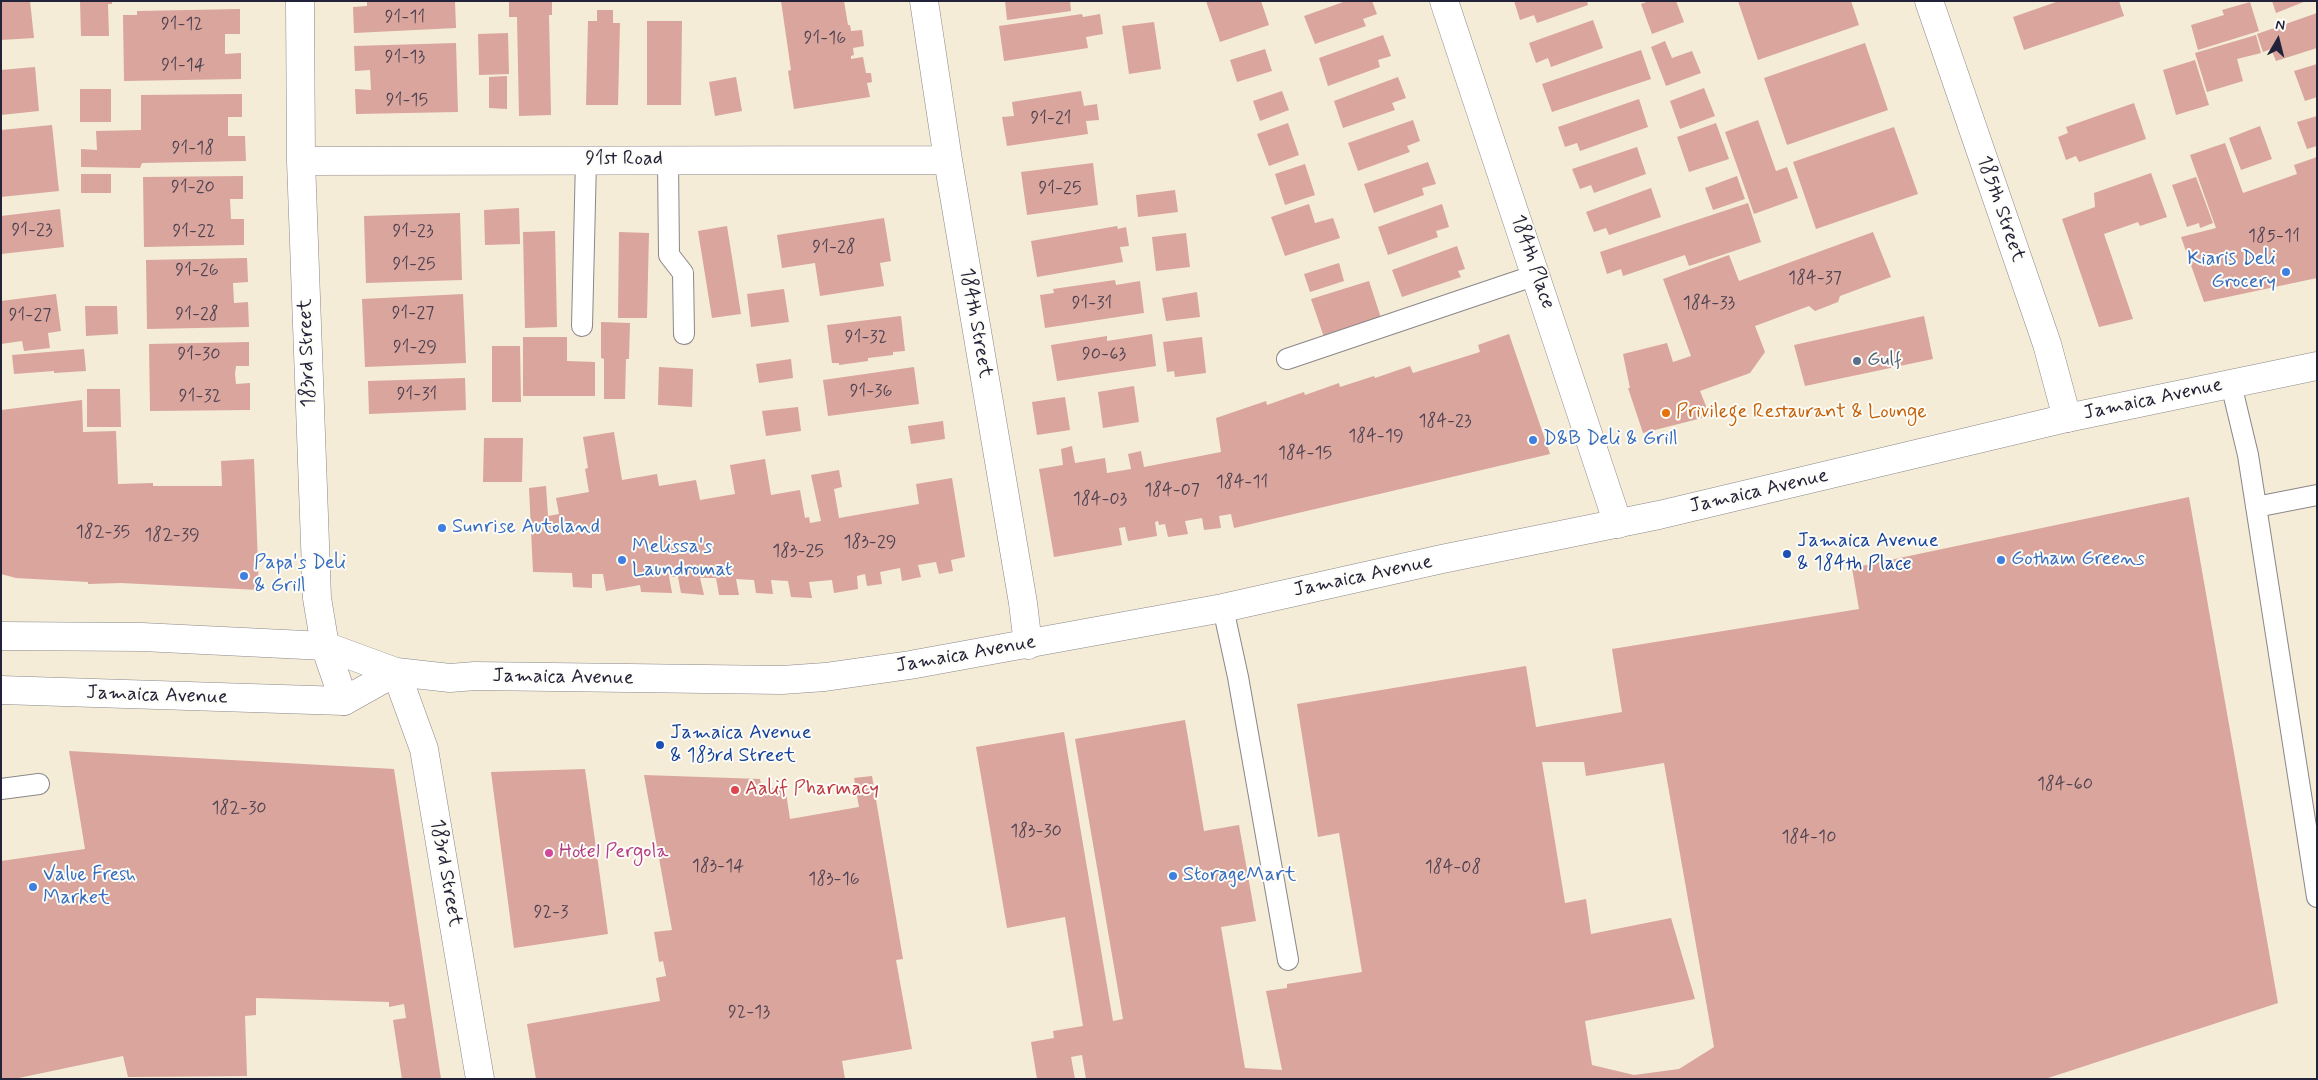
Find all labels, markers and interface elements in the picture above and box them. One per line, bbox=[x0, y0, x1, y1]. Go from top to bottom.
house number: 91-11 bbox=[385, 7, 425, 29]
house number: 91-12 bbox=[161, 14, 203, 36]
north arrow bbox=[2253, 15, 2303, 65]
text: N bbox=[2274, 16, 2286, 35]
house number: 91-16 bbox=[804, 28, 846, 50]
house number: 91-13 bbox=[385, 47, 425, 69]
house number: 91-14 bbox=[161, 55, 205, 77]
house number: 91-15 bbox=[386, 90, 428, 112]
house number: 91-21 bbox=[1030, 108, 1072, 130]
house number: 91-18 bbox=[172, 138, 214, 160]
street label: 91st Road bbox=[585, 148, 663, 172]
street label: 185th Street bbox=[1971, 153, 2029, 265]
house number: 91-20 bbox=[171, 177, 215, 199]
house number: 91-25 bbox=[1038, 178, 1082, 200]
street label: 184th Place bbox=[1505, 212, 1559, 312]
house number: 91-23 bbox=[11, 220, 53, 242]
house number: 91-22 bbox=[173, 221, 215, 243]
house number: 91-23 bbox=[392, 221, 434, 243]
house number: 185-11 bbox=[2248, 226, 2300, 248]
house number: 91-28 bbox=[812, 237, 856, 259]
place label: Kiaris Deli Grocery bbox=[2187, 248, 2276, 295]
house number: 91-25 bbox=[392, 254, 436, 276]
house number: 91-26 bbox=[175, 260, 219, 282]
street label: 184th Street bbox=[954, 266, 996, 380]
marker: Kiaris Deli Grocery bbox=[2280, 266, 2292, 278]
house number: 184-37 bbox=[1788, 268, 1842, 290]
house number: 91-31 bbox=[1072, 293, 1112, 315]
house number: 184-33 bbox=[1683, 293, 1735, 315]
street label: 183rd Street bbox=[294, 298, 322, 408]
house number: 91-27 bbox=[392, 303, 434, 325]
house number: 91-28 bbox=[175, 304, 219, 326]
house number: 91-27 bbox=[9, 305, 51, 327]
house number: 91-32 bbox=[845, 327, 887, 349]
house number: 91-29 bbox=[393, 337, 437, 359]
house number: 91-30 bbox=[177, 344, 221, 366]
house number: 90-63 bbox=[1082, 344, 1126, 366]
place label: Gulf bbox=[1867, 349, 1902, 373]
marker: Gulf bbox=[1851, 355, 1863, 367]
street label: Jamaica Avenue bbox=[2081, 374, 2225, 426]
house number: 91-36 bbox=[850, 381, 892, 403]
house number: 91-31 bbox=[397, 384, 437, 406]
house number: 91-32 bbox=[179, 386, 221, 408]
place label: Privilege Restaurant & Lounge bbox=[1676, 401, 1927, 425]
marker: Privilege Restaurant & Lounge bbox=[1660, 407, 1672, 419]
house number: 184-23 bbox=[1418, 411, 1472, 433]
house number: 184-19 bbox=[1348, 426, 1404, 448]
place label: D&B Deli & Grill bbox=[1543, 428, 1678, 452]
marker: D&B Deli & Grill bbox=[1527, 434, 1539, 446]
house number: 184-15 bbox=[1278, 443, 1332, 465]
street label: Jamaica Avenue bbox=[1687, 464, 1831, 520]
house number: 184-11 bbox=[1216, 472, 1268, 494]
house number: 184-07 bbox=[1144, 480, 1200, 502]
house number: 184-03 bbox=[1073, 489, 1127, 511]
place label: Sunrise Autoland bbox=[452, 516, 600, 540]
house number: 182-35 bbox=[76, 522, 130, 544]
marker: Sunrise Autoland bbox=[436, 522, 448, 534]
house number: 182-39 bbox=[144, 525, 200, 547]
place label: Jamaica Avenue & 184th Place bbox=[1797, 530, 1939, 577]
house number: 183-29 bbox=[844, 532, 896, 554]
place label: Melissa's Laundromat bbox=[632, 536, 732, 583]
house number: 183-25 bbox=[772, 541, 824, 563]
marker: Jamaica Avenue & 184th Place bbox=[1781, 548, 1793, 560]
place label: Gotham Greens bbox=[2011, 548, 2145, 572]
street label: Jamaica Avenue bbox=[1291, 551, 1435, 603]
place label: Papa's Deli & Grill bbox=[254, 552, 346, 599]
marker: Melissa's Laundromat bbox=[616, 554, 628, 566]
marker: Gotham Greens bbox=[1995, 554, 2007, 566]
marker: Papa's Deli & Grill bbox=[238, 570, 250, 582]
street label: Jamaica Avenue bbox=[894, 631, 1038, 679]
street label: Jamaica Avenue bbox=[492, 665, 634, 691]
street label: Jamaica Avenue bbox=[86, 682, 228, 710]
place label: Jamaica Avenue & 183rd Street bbox=[670, 722, 812, 769]
marker: Jamaica Avenue & 183rd Street bbox=[654, 739, 666, 751]
house number: 184-60 bbox=[2037, 774, 2093, 796]
place label: Aalif Pharmacy bbox=[745, 778, 879, 802]
marker: Aalif Pharmacy bbox=[729, 784, 741, 796]
house number: 182-30 bbox=[211, 798, 267, 820]
street label: 183rd Street bbox=[424, 817, 466, 929]
house number: 183-30 bbox=[1010, 821, 1062, 843]
house number: 184-10 bbox=[1782, 827, 1836, 849]
place label: Hotel Pergola bbox=[559, 841, 668, 865]
marker: Hotel Pergola bbox=[543, 847, 555, 859]
house number: 183-14 bbox=[692, 856, 744, 878]
house number: 184-08 bbox=[1425, 857, 1481, 879]
place label: Value Fresh Market bbox=[43, 864, 136, 911]
place label: StorageMart bbox=[1183, 864, 1296, 888]
house number: 183-16 bbox=[808, 869, 860, 891]
marker: StorageMart bbox=[1167, 870, 1179, 882]
marker: Value Fresh Market bbox=[27, 881, 39, 893]
house number: 92-3 bbox=[534, 902, 568, 924]
house number: 92-13 bbox=[728, 1002, 770, 1024]

